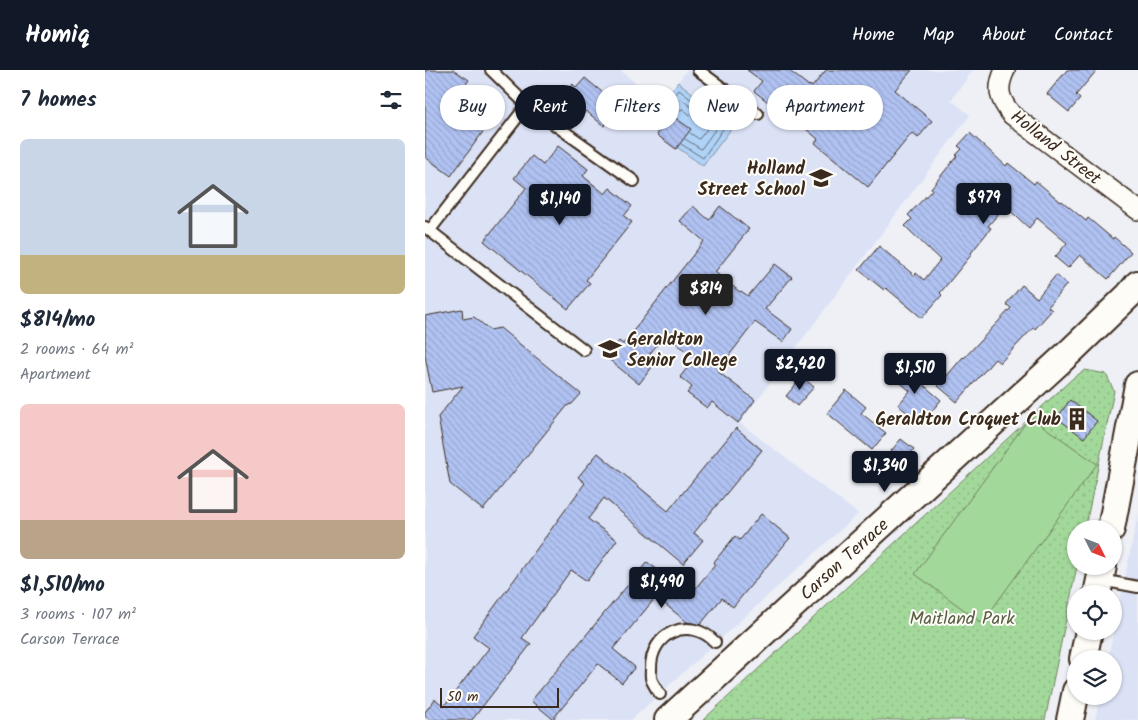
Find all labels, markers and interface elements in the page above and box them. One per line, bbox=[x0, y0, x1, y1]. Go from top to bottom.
text: Homiq bbox=[25, 16, 90, 55]
text: Home bbox=[852, 21, 895, 50]
text: Map bbox=[923, 21, 954, 50]
text: About bbox=[982, 21, 1026, 50]
text: Contact bbox=[1054, 21, 1113, 50]
text: 7 homes bbox=[20, 84, 97, 117]
chip: Buy bbox=[440, 85, 505, 130]
chip: Rent bbox=[515, 85, 586, 130]
chip: Filters bbox=[596, 85, 679, 130]
chip: New bbox=[689, 85, 757, 130]
chip: Apartment bbox=[767, 85, 883, 130]
icon: filters bbox=[377, 86, 405, 114]
street label: Holland Street bbox=[1003, 103, 1108, 194]
place label: Holland Street School bbox=[698, 155, 805, 205]
school or university icon: Holland Street School bbox=[808, 165, 834, 191]
icon: home bbox=[168, 171, 258, 261]
pin: $979 bbox=[954, 182, 1014, 225]
pin: $1,140 bbox=[519, 184, 601, 226]
text: $979 bbox=[967, 186, 1001, 211]
text: $1,140 bbox=[540, 187, 580, 212]
pin: $814 bbox=[676, 274, 736, 316]
text: $814 bbox=[690, 277, 722, 302]
text: $814/mo bbox=[20, 304, 95, 337]
place label: Geraldton Senior College bbox=[627, 326, 737, 376]
school or university icon: Geraldton Senior College bbox=[597, 336, 623, 362]
text: 2 rooms · 64 m² bbox=[20, 337, 133, 362]
pin: $2,420 bbox=[759, 348, 841, 391]
text: $2,420 bbox=[775, 352, 825, 377]
pin: $1,510 bbox=[874, 352, 956, 395]
text: $1,510 bbox=[895, 356, 935, 381]
text: Apartment bbox=[20, 362, 91, 387]
place label: Geraldton Croquet Club bbox=[875, 406, 1061, 435]
building icon: Geraldton Croquet Club bbox=[1064, 406, 1090, 432]
icon: home bbox=[168, 436, 258, 526]
pin: $1,340 bbox=[844, 450, 926, 493]
text: $1,340 bbox=[863, 454, 907, 479]
street label: Carson Terrace bbox=[794, 512, 896, 608]
north arrow bbox=[1067, 520, 1123, 575]
map controls bbox=[1067, 520, 1122, 705]
pin: $1,490 bbox=[621, 566, 703, 609]
text: $1,510/mo bbox=[20, 569, 105, 602]
text: $1,490 bbox=[640, 570, 684, 595]
button: locate bbox=[1067, 585, 1122, 640]
text: 3 rooms · 107 m² bbox=[20, 602, 136, 627]
park label: Maitland Park bbox=[909, 605, 1015, 634]
text: Carson Terrace bbox=[20, 627, 120, 652]
button: layers bbox=[1067, 650, 1122, 705]
scale bar bbox=[440, 685, 559, 708]
text: 50 m bbox=[447, 686, 478, 708]

